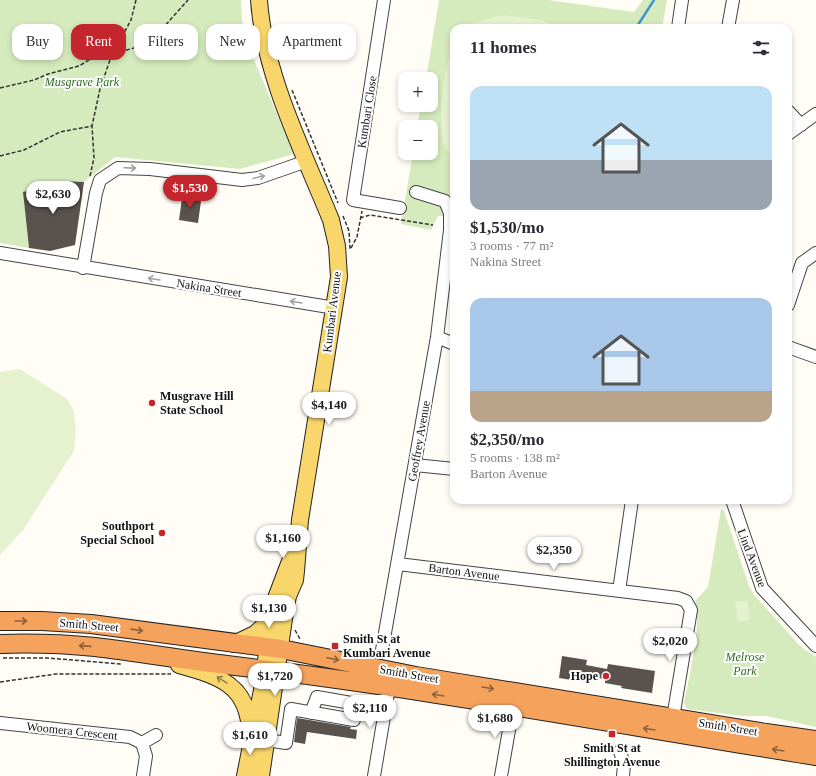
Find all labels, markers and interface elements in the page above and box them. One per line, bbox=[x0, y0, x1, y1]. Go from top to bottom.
chip: Buy bbox=[12, 24, 63, 60]
chip: Rent bbox=[71, 24, 126, 60]
chip: Filters bbox=[134, 24, 198, 60]
chip: New bbox=[206, 24, 260, 60]
chip: Apartment bbox=[268, 24, 356, 60]
icon: filters bbox=[750, 37, 772, 59]
text: 11 homes bbox=[470, 38, 537, 57]
map controls bbox=[398, 72, 438, 160]
button: + bbox=[398, 72, 438, 112]
park label: Musgrave Park bbox=[44, 75, 120, 89]
street label: Kumbari Close bbox=[354, 75, 380, 149]
icon: home bbox=[585, 112, 657, 184]
button: − bbox=[398, 120, 438, 160]
one-way arrow bbox=[123, 165, 136, 172]
one-way arrow bbox=[252, 173, 265, 180]
pin: $1,530 bbox=[157, 175, 223, 209]
text: $1,530 bbox=[172, 180, 208, 195]
pin: $2,630 bbox=[20, 181, 86, 215]
text: $2,630 bbox=[35, 186, 71, 201]
text: $1,530/mo bbox=[470, 218, 544, 237]
text: 3 rooms · 77 m² bbox=[470, 238, 553, 253]
text: Nakina Street bbox=[470, 254, 541, 269]
street label: Kumbari Avenue bbox=[320, 271, 344, 353]
one-way arrow bbox=[148, 275, 161, 283]
street label: Nakina Street bbox=[175, 276, 243, 300]
one-way arrow bbox=[290, 298, 303, 306]
icon: home bbox=[585, 324, 657, 396]
place label: Musgrave Hill State School bbox=[160, 389, 234, 417]
pin: $4,140 bbox=[296, 392, 362, 426]
text: $4,140 bbox=[311, 397, 347, 412]
marker: Musgrave Hill State School bbox=[147, 398, 157, 408]
street label: Geoffrey Avenue bbox=[405, 399, 433, 483]
text: $2,350/mo bbox=[470, 430, 544, 449]
text: 5 rooms · 138 m² bbox=[470, 450, 560, 465]
text: Barton Avenue bbox=[470, 466, 547, 481]
place label: Southport Special School bbox=[80, 519, 155, 547]
pin: $1,160 bbox=[250, 525, 316, 559]
street label: Lind Avenue bbox=[734, 527, 770, 589]
marker: Southport Special School bbox=[157, 528, 167, 538]
text: $1,160 bbox=[265, 530, 301, 545]
pin: $2,350 bbox=[521, 537, 587, 571]
text: $2,350 bbox=[536, 542, 572, 557]
street label: Barton Avenue bbox=[428, 561, 500, 583]
pin: $1,130 bbox=[236, 595, 302, 629]
text: $1,130 bbox=[251, 600, 287, 615]
street label: Smith Street bbox=[59, 615, 120, 635]
one-way arrow bbox=[14, 617, 27, 625]
one-way arrow bbox=[130, 626, 143, 634]
pin: $2,020 bbox=[637, 628, 703, 662]
place label: Smith St at Kumbari Avenue bbox=[343, 632, 431, 660]
text: $2,020 bbox=[652, 633, 688, 648]
marker: Smith St at Kumbari Avenue bbox=[330, 641, 340, 651]
one-way arrow bbox=[78, 643, 91, 650]
park label: Melrose Park bbox=[725, 650, 765, 678]
one-way arrow bbox=[326, 655, 339, 663]
street label: Smith Street bbox=[378, 662, 440, 686]
pin: $1,720 bbox=[242, 663, 308, 697]
text: $1,720 bbox=[257, 668, 293, 683]
place label: Hope bbox=[571, 669, 599, 683]
marker: Hope bbox=[601, 671, 611, 681]
one-way arrow bbox=[216, 675, 228, 683]
one-way arrow bbox=[481, 684, 494, 692]
one-way arrow bbox=[432, 690, 445, 698]
pin: $2,110 bbox=[337, 695, 403, 729]
text: $2,110 bbox=[352, 700, 388, 715]
pin: $1,680 bbox=[462, 705, 528, 739]
text: $1,680 bbox=[477, 710, 513, 725]
street label: Smith Street bbox=[697, 715, 759, 739]
street label: Woomera Crescent bbox=[26, 719, 119, 743]
pin: $1,610 bbox=[217, 722, 283, 756]
one-way arrow bbox=[643, 725, 656, 733]
text: $1,610 bbox=[232, 727, 268, 742]
marker: Smith St at Shillington Avenue bbox=[607, 729, 617, 739]
place label: Smith St at Shillington Avenue bbox=[564, 741, 661, 769]
one-way arrow bbox=[771, 746, 784, 754]

